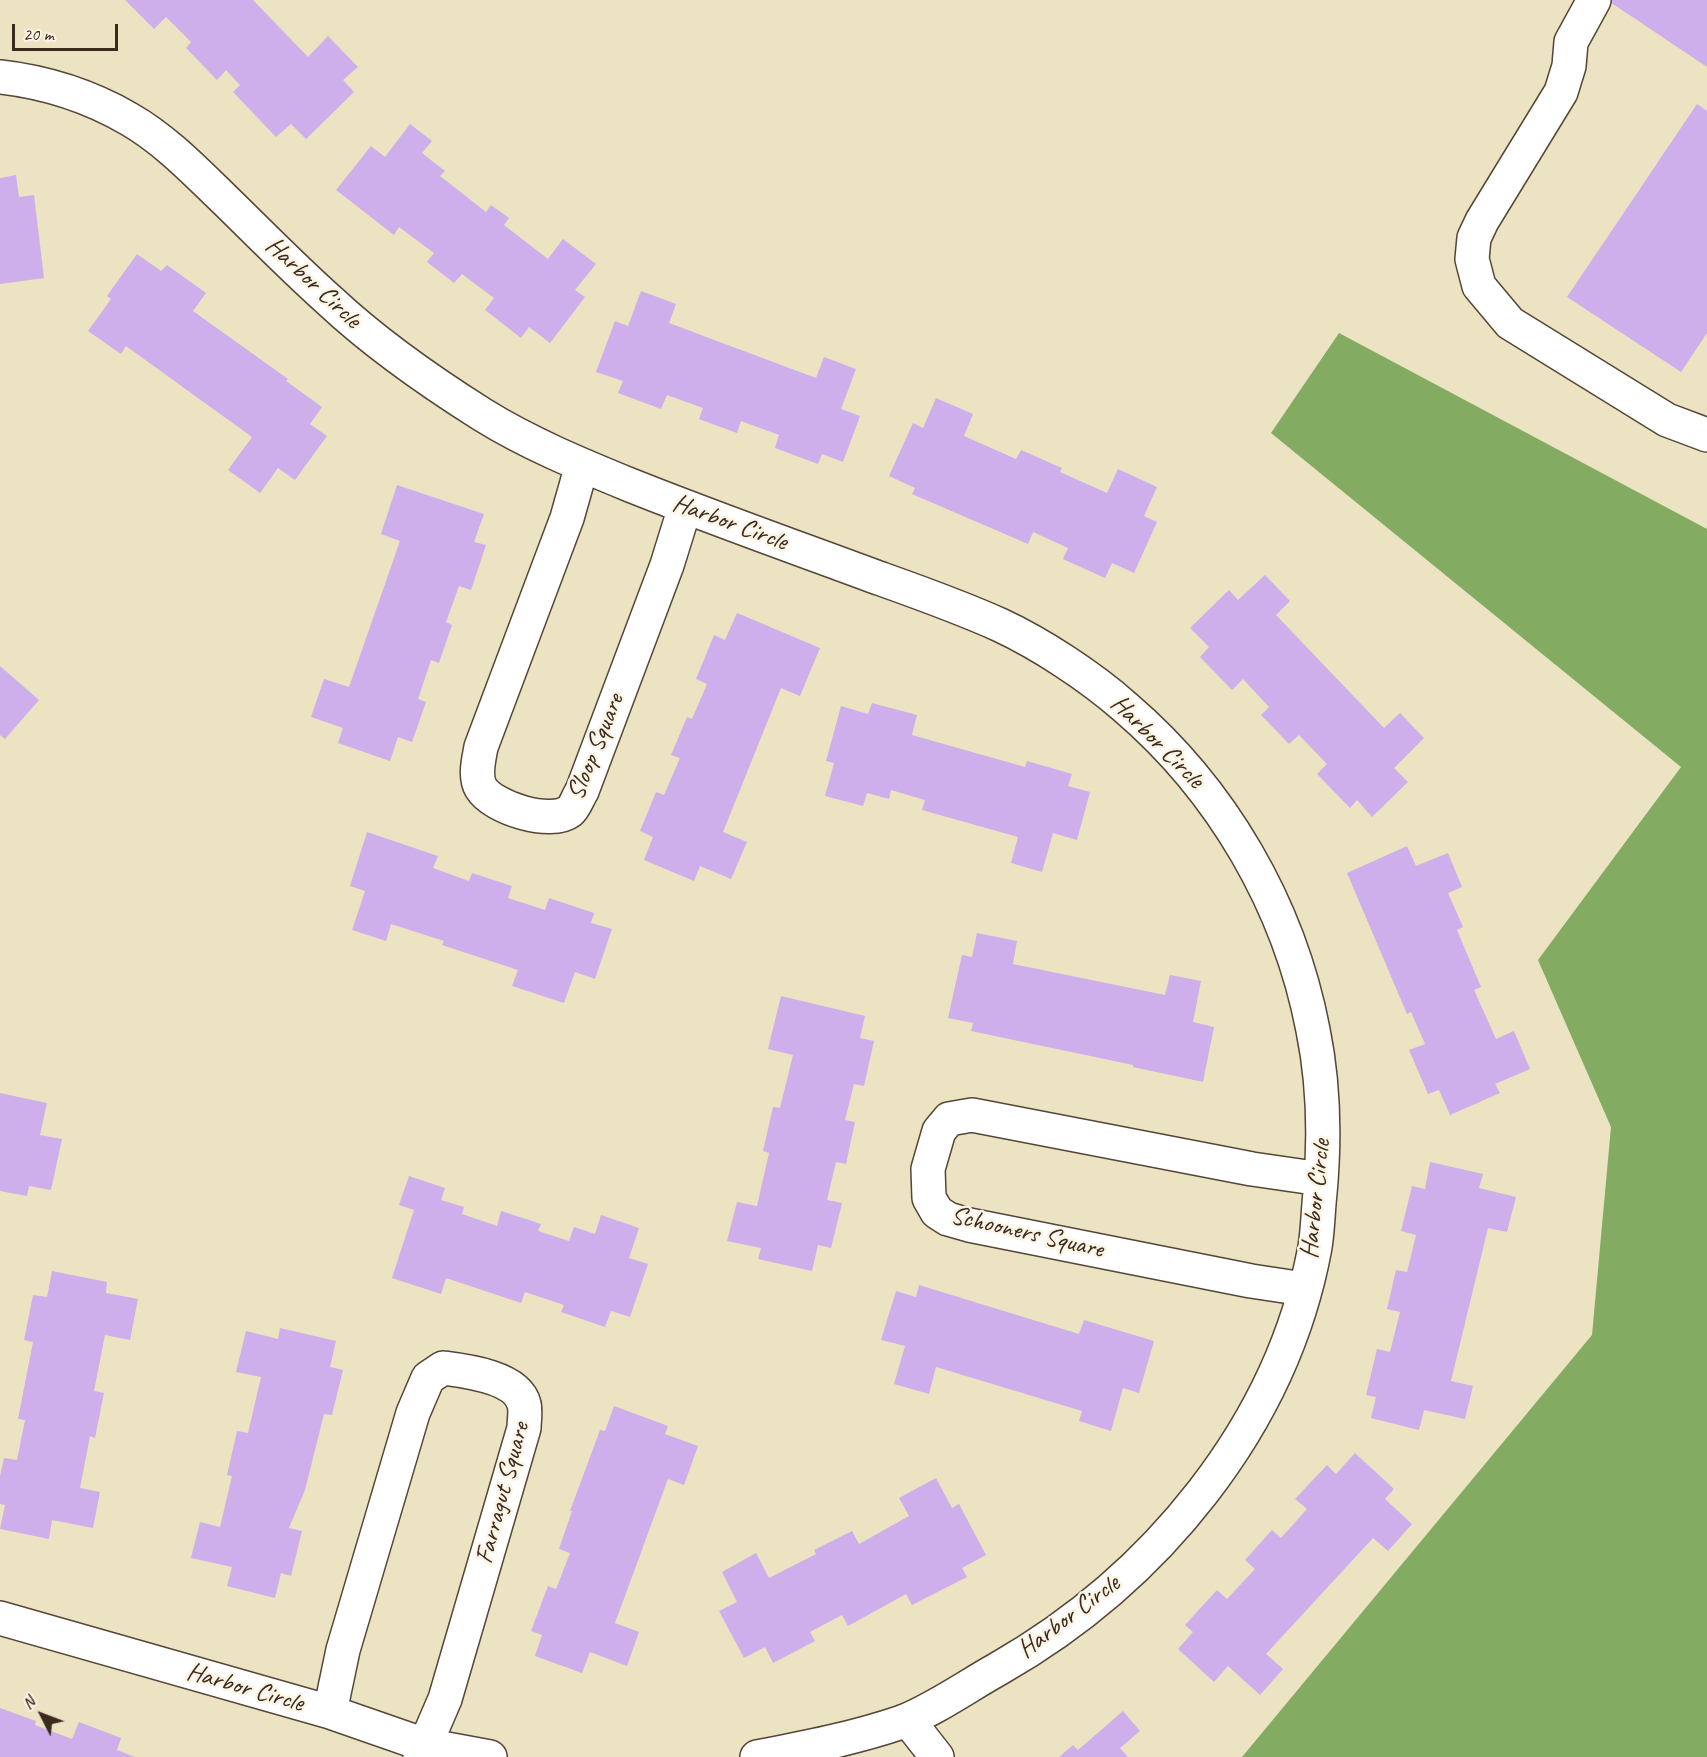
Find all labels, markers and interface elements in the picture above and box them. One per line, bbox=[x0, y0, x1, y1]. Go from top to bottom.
scale bar bbox=[15, 12, 122, 50]
text: 20 m bbox=[23, 23, 54, 45]
street label: Harbor Circle bbox=[258, 231, 368, 335]
street label: Harbor Circle bbox=[668, 488, 792, 558]
street label: Sloop Square bbox=[561, 689, 631, 805]
street label: Harbor Circle bbox=[1104, 689, 1210, 795]
street label: Harbor Circle bbox=[1294, 1138, 1338, 1260]
street label: Schooners Square bbox=[948, 1200, 1106, 1266]
street label: Farragut Square bbox=[469, 1419, 537, 1567]
street label: Harbor Circle bbox=[1012, 1568, 1126, 1666]
street label: Harbor Circle bbox=[183, 1656, 307, 1720]
north arrow bbox=[12, 1685, 72, 1745]
text: N bbox=[18, 1693, 39, 1713]

